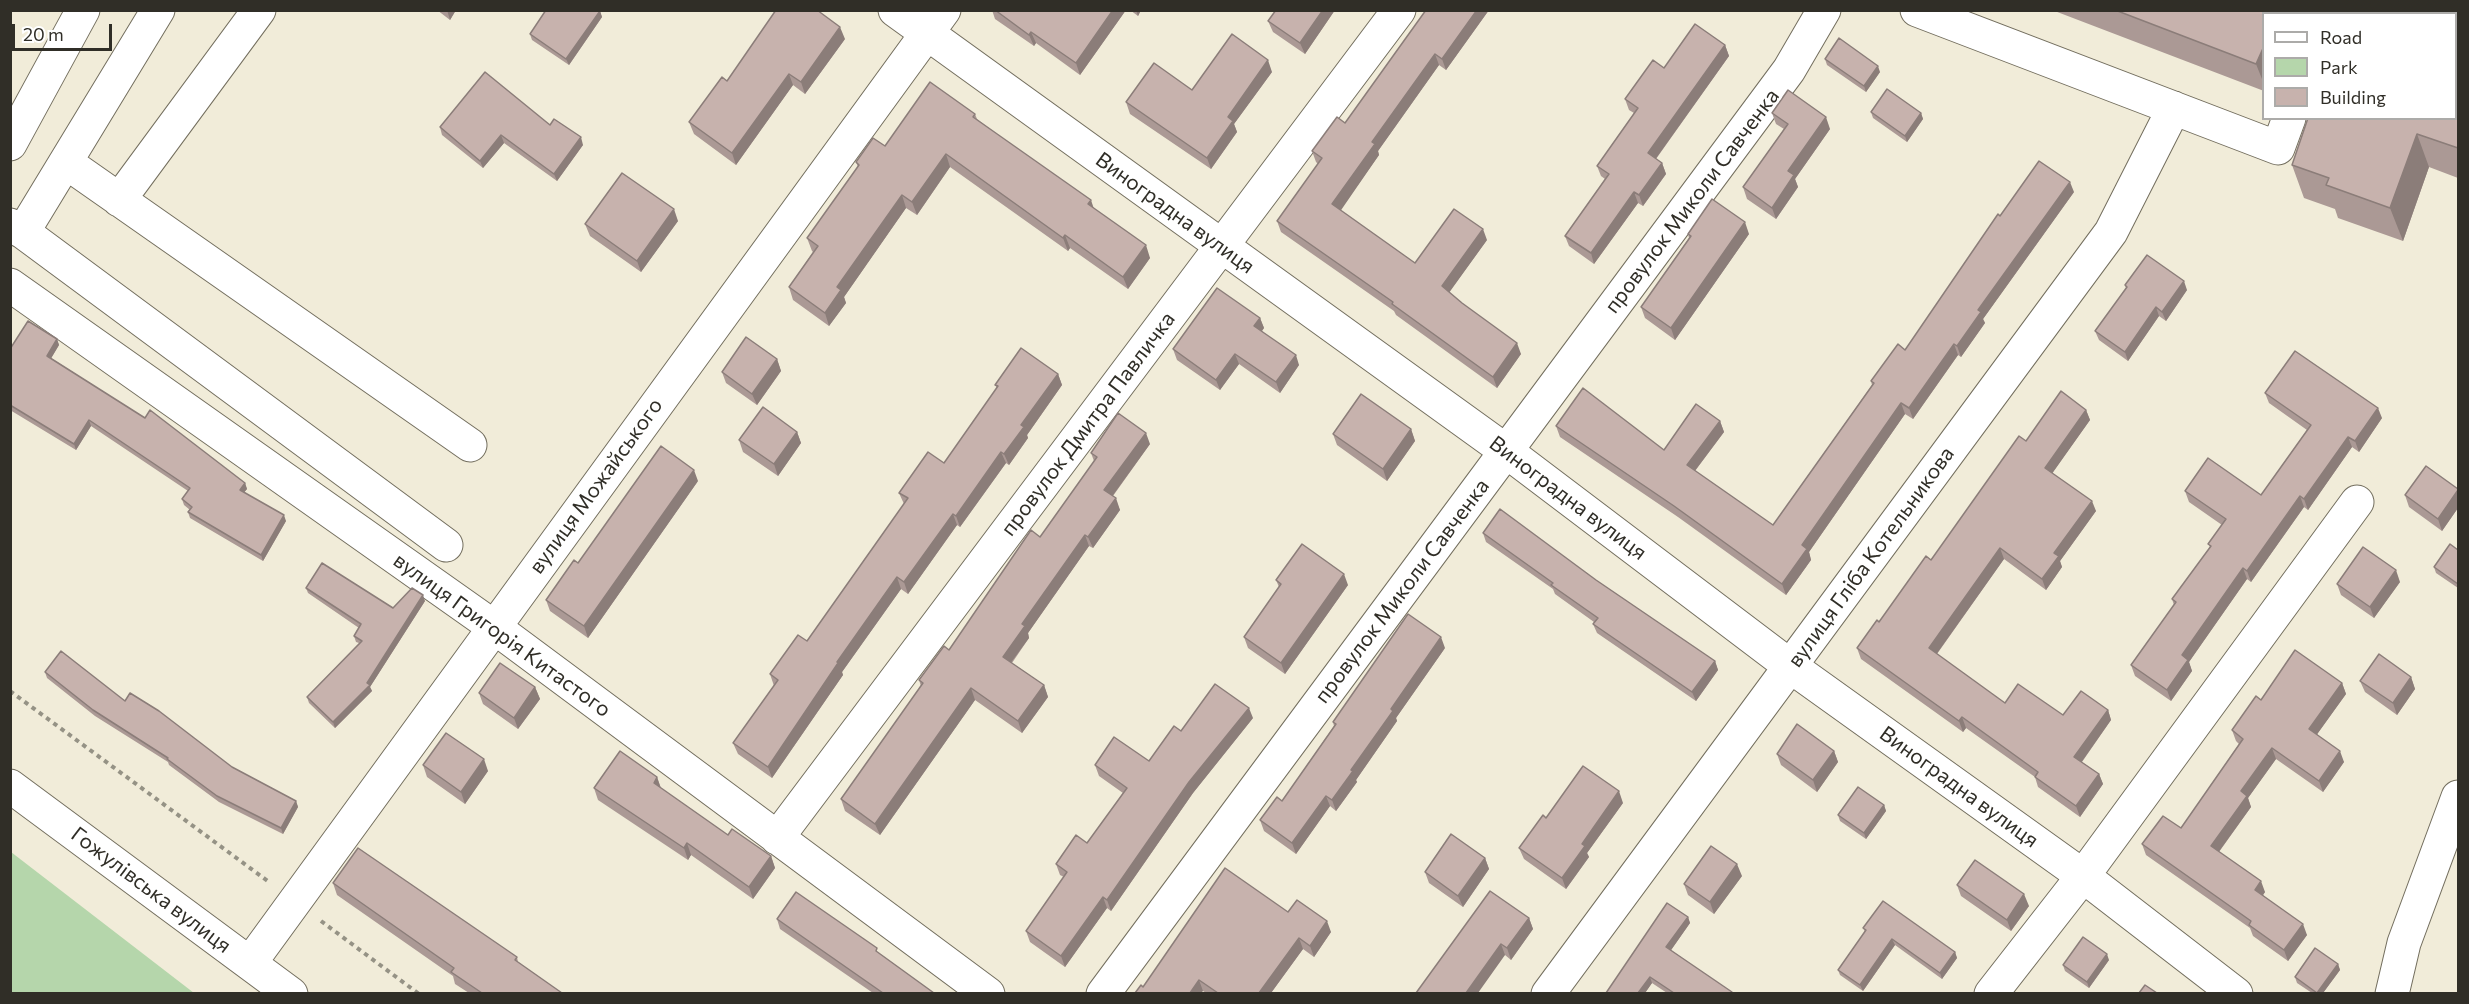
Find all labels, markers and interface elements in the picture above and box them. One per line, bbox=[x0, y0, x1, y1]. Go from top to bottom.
scale bar bbox=[15, 12, 116, 50]
legend bbox=[2262, 12, 2457, 120]
text: 20 m bbox=[23, 23, 64, 45]
text: Road bbox=[2320, 26, 2362, 48]
text: Park bbox=[2320, 56, 2358, 78]
street label: провулок Миколи Савченка bbox=[1599, 84, 1785, 318]
text: Building bbox=[2320, 86, 2386, 108]
street label: Виноградна вулиця bbox=[1091, 147, 1259, 279]
street label: провулок Дмитра Павличка bbox=[996, 307, 1180, 541]
street label: вулиця Можайського bbox=[524, 393, 668, 579]
street label: Виноградна вулиця bbox=[1484, 431, 1652, 565]
street label: вулиця Гліба Котельникова bbox=[1783, 442, 1959, 672]
street label: провулок Миколи Савченка bbox=[1309, 474, 1495, 708]
street label: вулиця Григорія Китастого bbox=[388, 548, 616, 722]
street label: Виноградна вулиця bbox=[1875, 721, 2043, 853]
street label: Гожулівська вулиця bbox=[66, 822, 236, 958]

